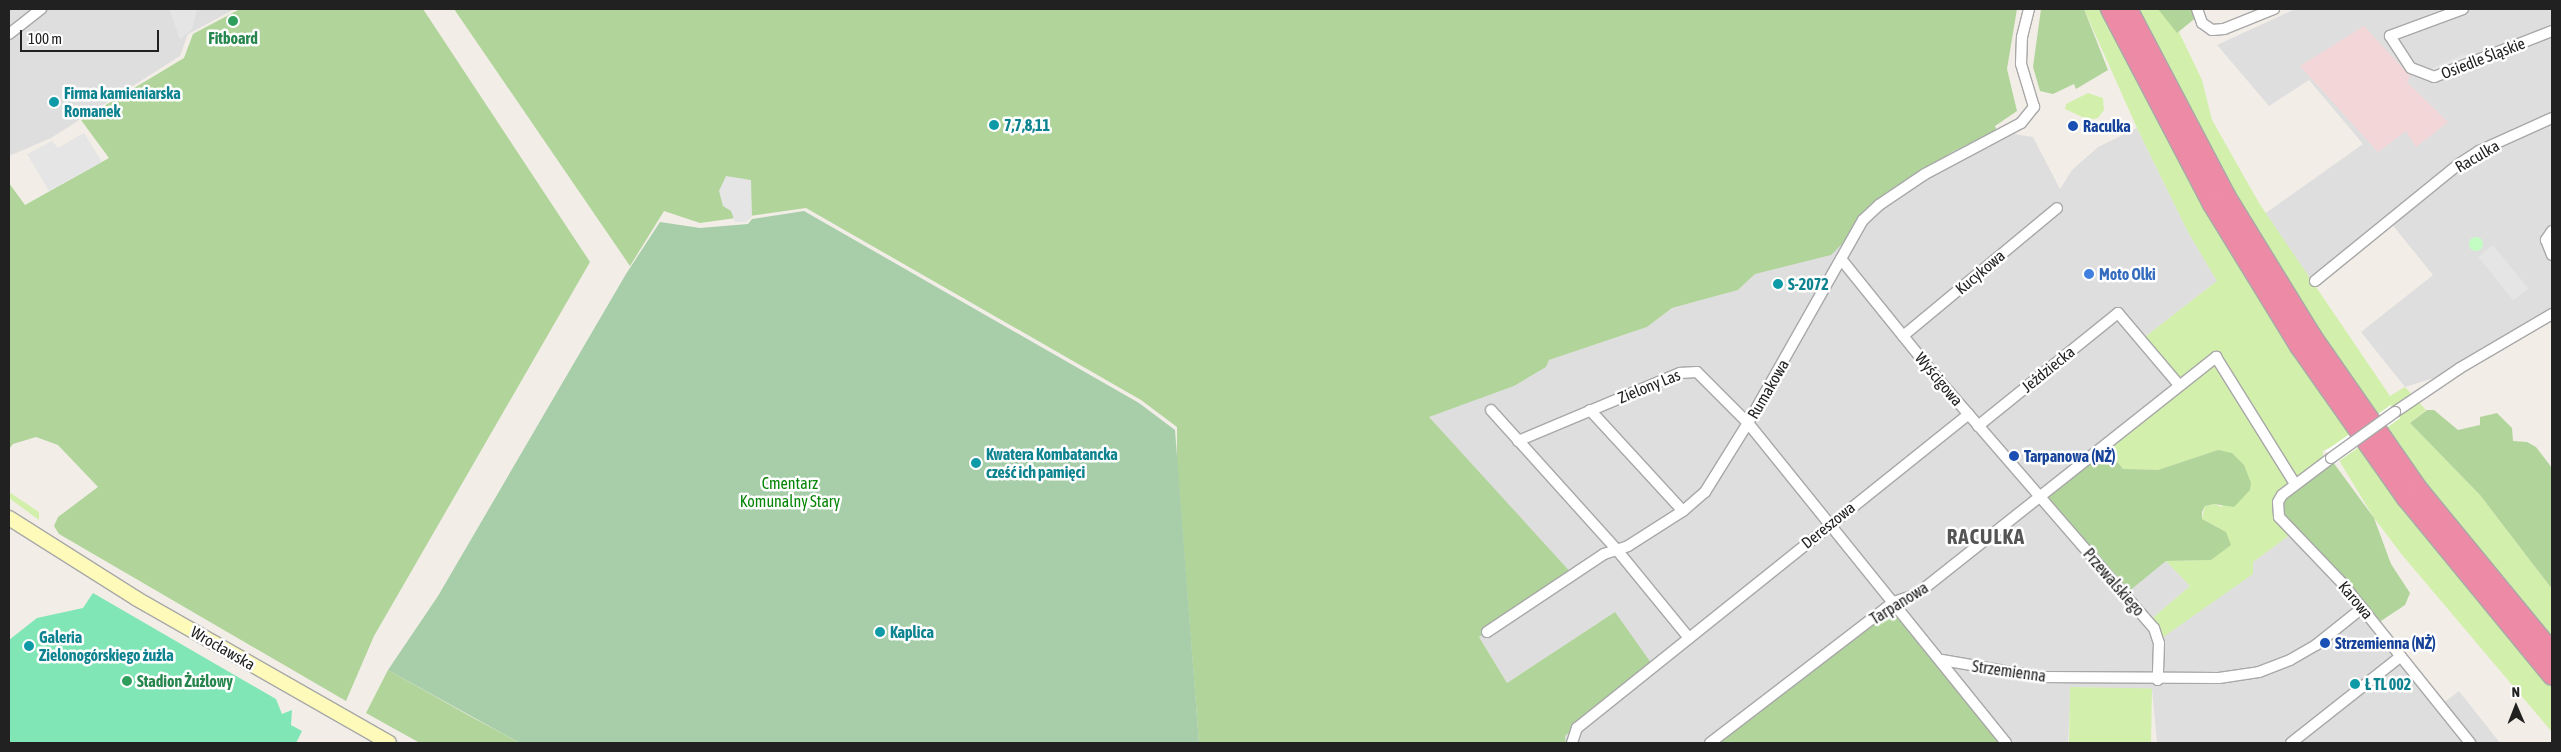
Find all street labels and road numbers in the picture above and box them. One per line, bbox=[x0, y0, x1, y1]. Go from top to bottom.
street label: Osiedle Śląskie bbox=[2438, 33, 2528, 83]
street label: Raculka bbox=[2451, 136, 2503, 176]
street label: Kucykowa bbox=[1951, 246, 2009, 298]
street label: Jeździecka bbox=[2018, 342, 2078, 396]
street label: Wyścigowa bbox=[1911, 348, 1967, 410]
street label: Rumakowa bbox=[1743, 356, 1793, 422]
street label: Zielony Las bbox=[1615, 365, 1683, 407]
street label: Dereszowa bbox=[1797, 498, 1859, 552]
street label: Przewalskiego bbox=[2079, 544, 2149, 620]
street label: Karowa bbox=[2335, 577, 2377, 623]
street label: Tarpanowa bbox=[1866, 578, 1932, 628]
street label: Wrocławska bbox=[187, 622, 259, 674]
street label: Strzemienna bbox=[1971, 656, 2047, 686]

